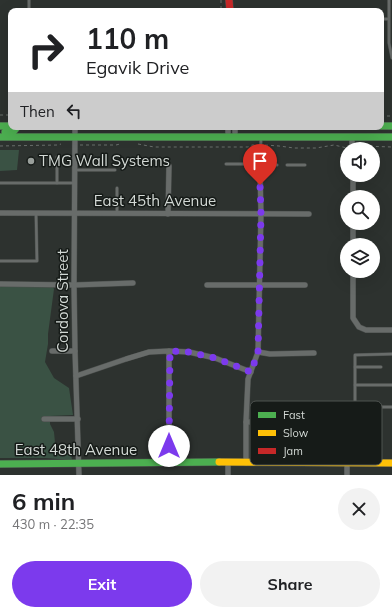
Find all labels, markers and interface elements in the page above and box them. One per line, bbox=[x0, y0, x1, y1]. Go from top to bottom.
text: 110 m bbox=[86, 21, 169, 56]
icon: right bbox=[20, 24, 72, 76]
text: Egavik Drive bbox=[86, 56, 189, 79]
icon: left bbox=[63, 100, 85, 122]
text: Then bbox=[20, 102, 55, 121]
map controls bbox=[340, 142, 380, 278]
button: sound bbox=[340, 142, 380, 182]
pin bbox=[243, 144, 277, 185]
icon: arrive bbox=[249, 150, 271, 172]
place label: TMG Wall Systems bbox=[39, 151, 170, 170]
marker: TMG Wall Systems bbox=[26, 156, 36, 166]
button: search bbox=[340, 190, 380, 230]
street label: East 45th Avenue bbox=[94, 191, 216, 210]
button: layers bbox=[340, 238, 380, 278]
street label: Cordova Street bbox=[53, 249, 72, 353]
legend bbox=[250, 401, 382, 465]
text: Fast bbox=[283, 408, 305, 422]
position arrow bbox=[148, 425, 190, 467]
text: Slow bbox=[283, 426, 309, 440]
street label: East 48th Avenue bbox=[15, 440, 137, 459]
text: Jam bbox=[283, 444, 303, 458]
text: 6 min bbox=[12, 486, 75, 516]
button: close bbox=[338, 488, 380, 530]
text: 430 m · 22:35 bbox=[12, 516, 94, 532]
button: Exit bbox=[12, 561, 192, 607]
button: Share bbox=[200, 561, 380, 607]

